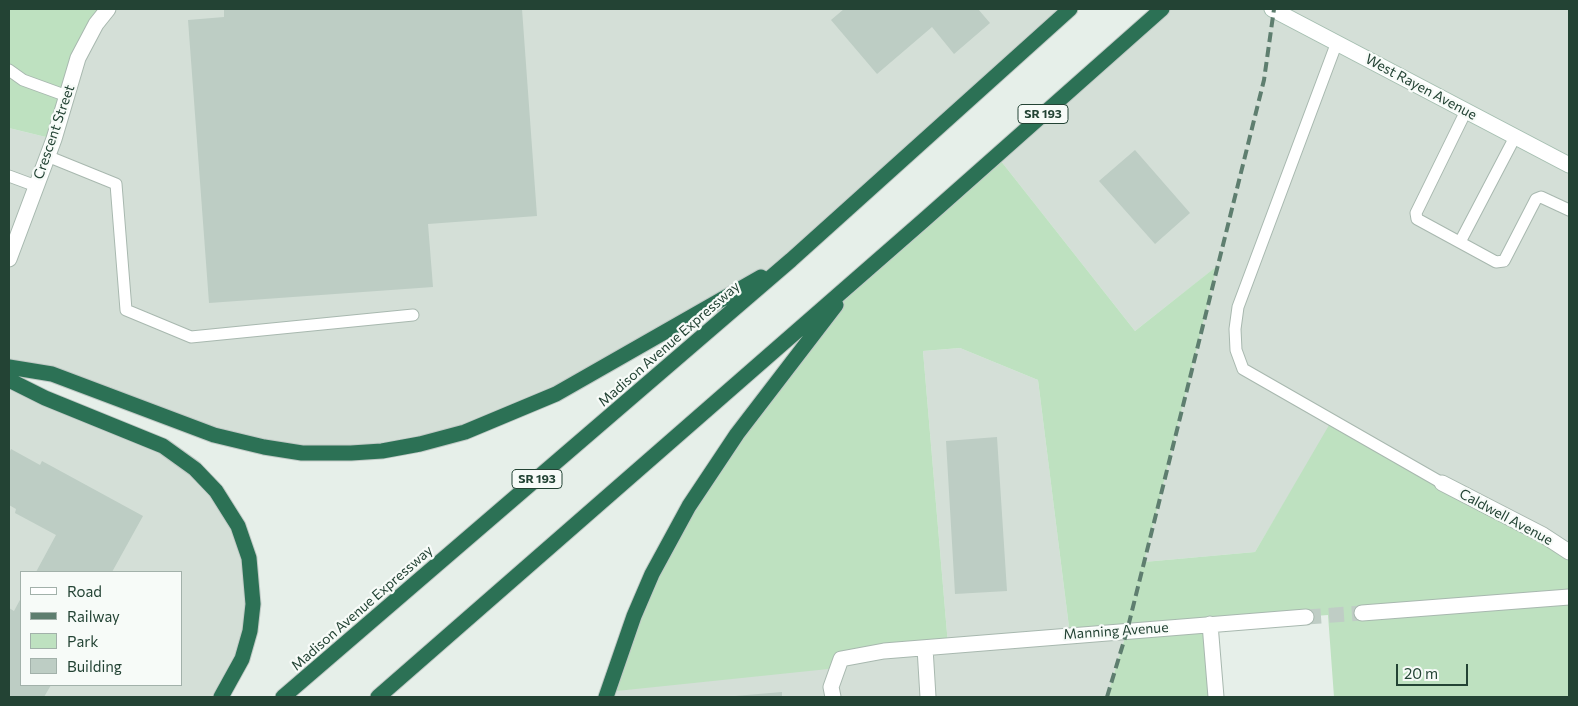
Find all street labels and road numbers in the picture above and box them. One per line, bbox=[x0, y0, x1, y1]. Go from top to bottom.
street label: West Rayen Avenue bbox=[1362, 51, 1480, 123]
street label: Crescent Street bbox=[30, 82, 78, 182]
road number: SR 193 bbox=[1018, 105, 1068, 124]
street label: Madison Avenue Expressway bbox=[595, 278, 743, 410]
road number: SR 193 bbox=[512, 469, 562, 488]
street label: Caldwell Avenue bbox=[1456, 485, 1556, 549]
street label: Madison Avenue Expressway bbox=[288, 542, 436, 674]
street label: Manning Avenue bbox=[1063, 619, 1169, 643]

